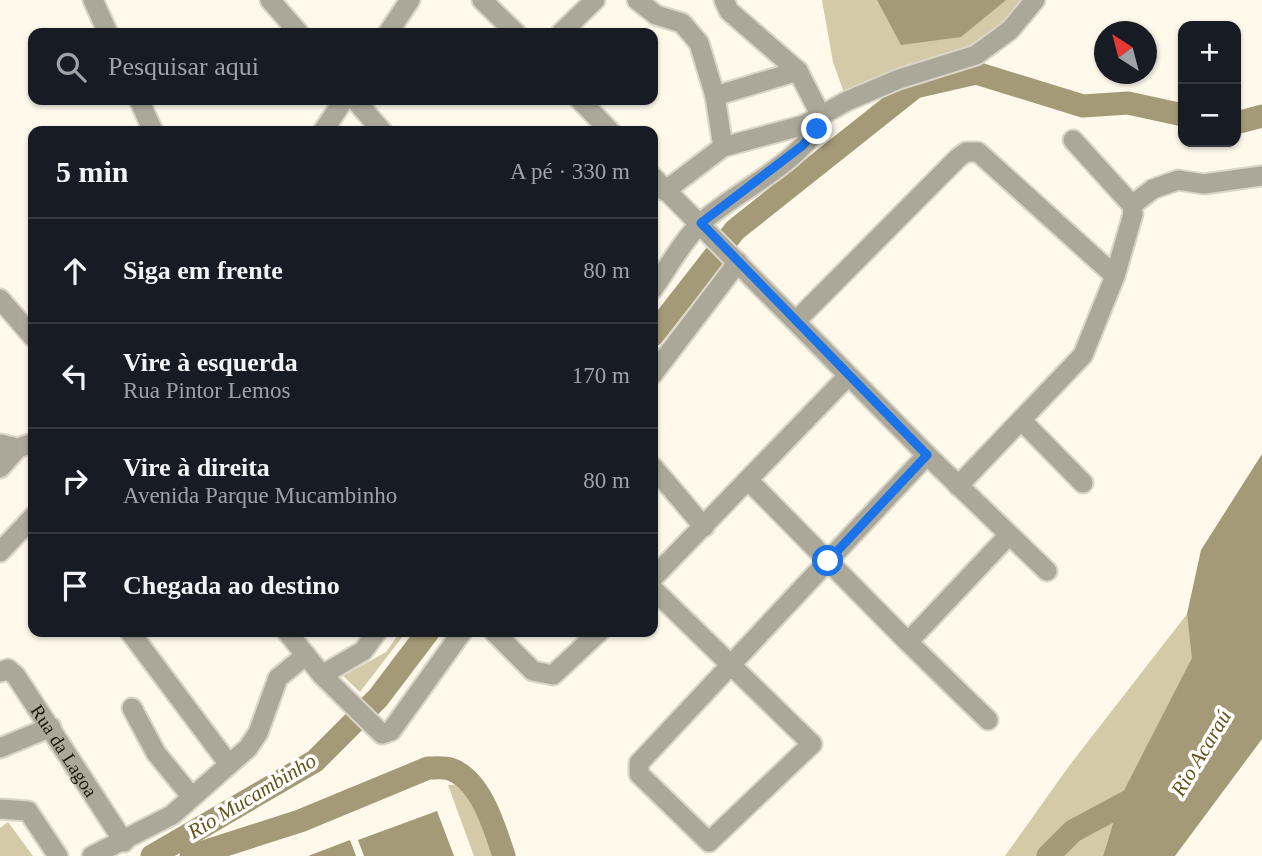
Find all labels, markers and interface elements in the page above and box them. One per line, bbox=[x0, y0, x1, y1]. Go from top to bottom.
north arrow bbox=[1094, 21, 1157, 84]
map controls bbox=[1178, 21, 1241, 147]
button: + bbox=[1178, 21, 1241, 84]
search box bbox=[28, 28, 658, 105]
icon: search bbox=[52, 48, 90, 86]
text: Pesquisar aqui bbox=[108, 52, 259, 81]
button: − bbox=[1178, 84, 1241, 147]
route end bbox=[801, 113, 832, 144]
text: 5 min bbox=[56, 155, 129, 188]
text: A pé · 330 m bbox=[510, 159, 630, 184]
icon: ahead bbox=[56, 252, 94, 290]
text: Siga em frente bbox=[123, 256, 283, 285]
text: 80 m bbox=[583, 258, 630, 283]
text: Vire à esquerda bbox=[123, 348, 298, 377]
icon: left bbox=[56, 357, 94, 395]
text: 170 m bbox=[572, 363, 630, 388]
text: Rua Pintor Lemos bbox=[123, 378, 290, 403]
text: Vire à direita bbox=[123, 453, 270, 482]
icon: right bbox=[56, 462, 94, 500]
text: 80 m bbox=[583, 468, 630, 493]
text: Avenida Parque Mucambinho bbox=[123, 483, 397, 508]
route start bbox=[812, 545, 843, 576]
icon: arrive bbox=[56, 567, 94, 605]
text: Chegada ao destino bbox=[123, 571, 340, 600]
street label: Rua da Lagoa bbox=[26, 701, 102, 801]
water label: Rio Acaraú bbox=[1166, 706, 1236, 801]
water label: Rio Mucambinho bbox=[183, 748, 320, 844]

